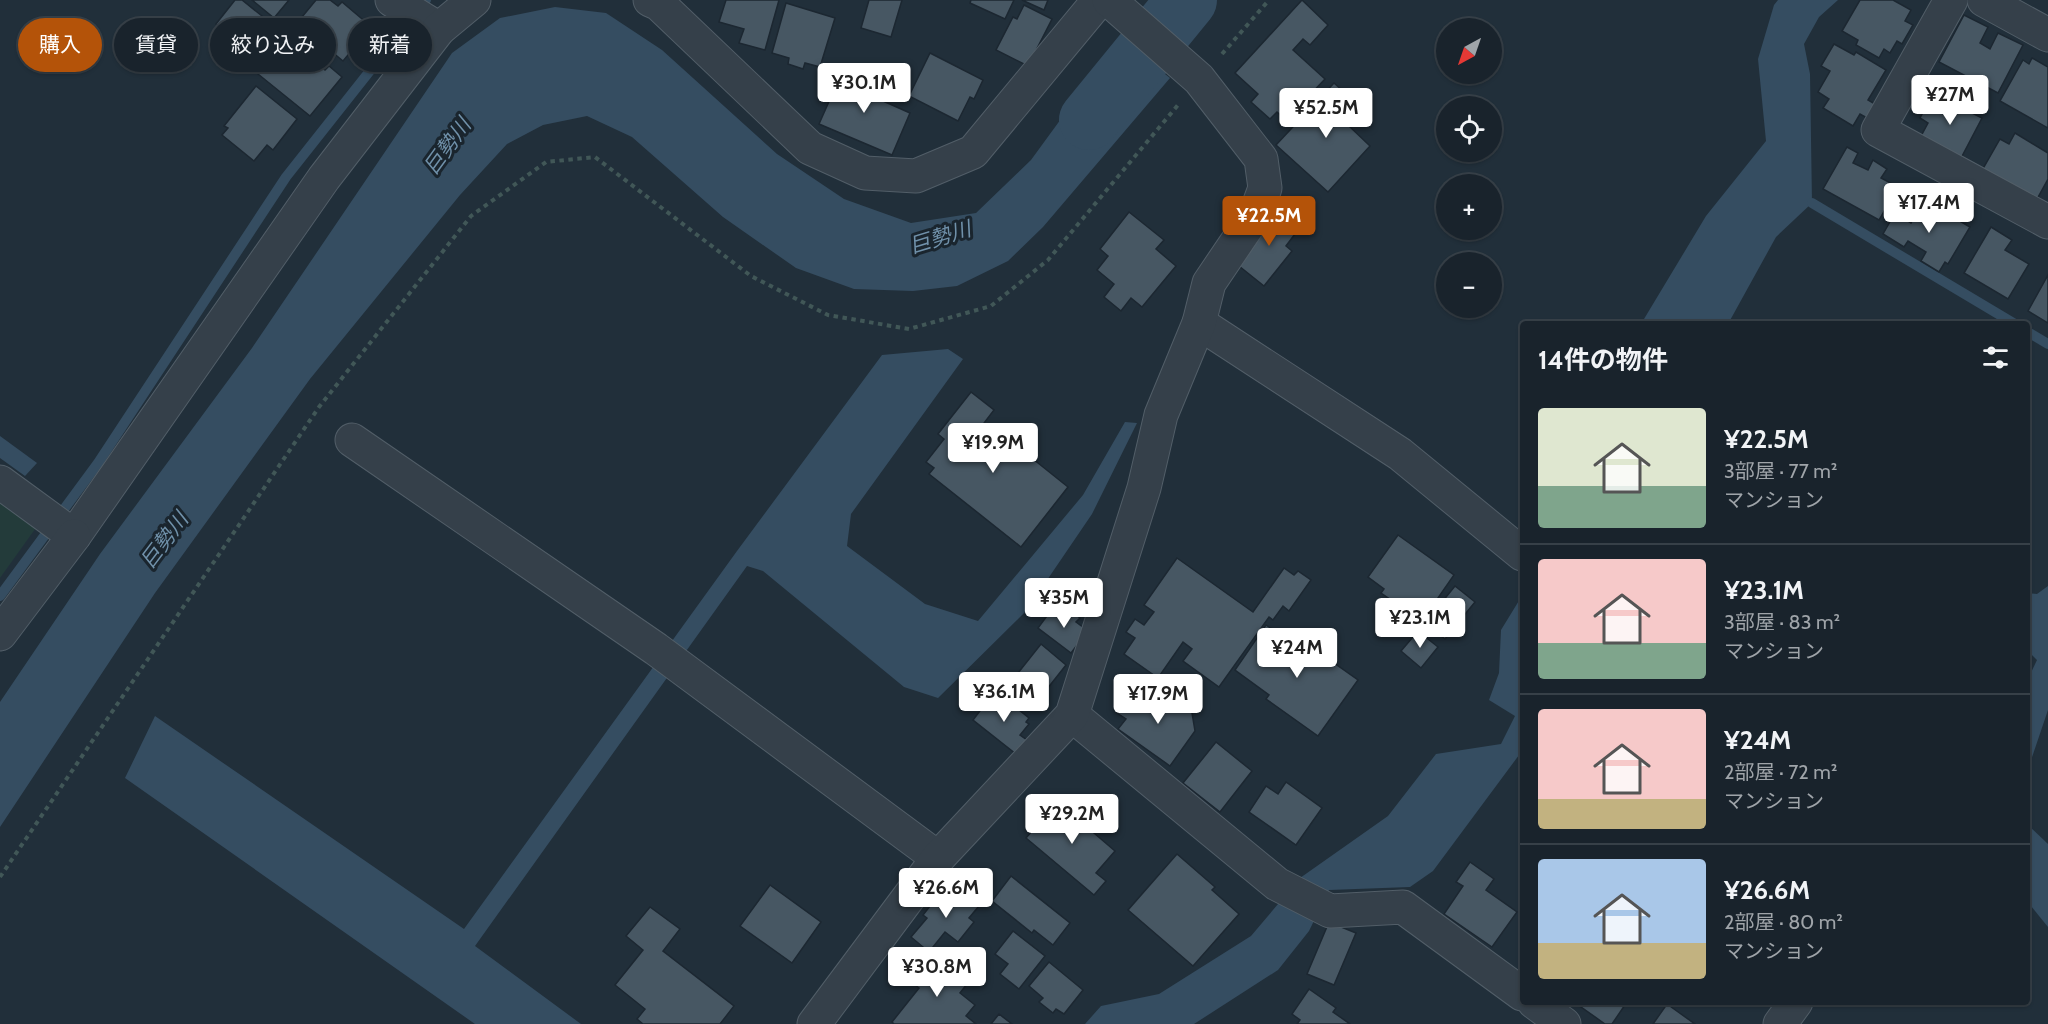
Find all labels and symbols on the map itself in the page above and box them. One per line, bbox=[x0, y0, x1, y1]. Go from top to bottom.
north arrow bbox=[1436, 18, 1502, 84]
pin: ¥30.1M bbox=[815, 63, 913, 114]
pin: ¥27M bbox=[1914, 75, 1986, 126]
pin: ¥52.5M bbox=[1277, 88, 1375, 139]
water label: 巨勢川 bbox=[418, 112, 477, 179]
pin: ¥17.4M bbox=[1880, 183, 1978, 234]
pin: ¥22.5M bbox=[1220, 196, 1318, 247]
water label: 巨勢川 bbox=[906, 215, 976, 258]
pin: ¥19.9M bbox=[944, 423, 1042, 474]
water label: 巨勢川 bbox=[135, 506, 194, 573]
pin: ¥35M bbox=[1028, 578, 1100, 629]
pin: ¥23.1M bbox=[1371, 598, 1469, 649]
pin: ¥24M bbox=[1261, 628, 1333, 679]
pin: ¥36.1M bbox=[955, 672, 1053, 723]
pin: ¥17.9M bbox=[1109, 674, 1207, 725]
pin: ¥29.2M bbox=[1023, 794, 1121, 845]
pin: ¥26.6M bbox=[897, 868, 995, 919]
pin: ¥30.8M bbox=[888, 947, 986, 998]

